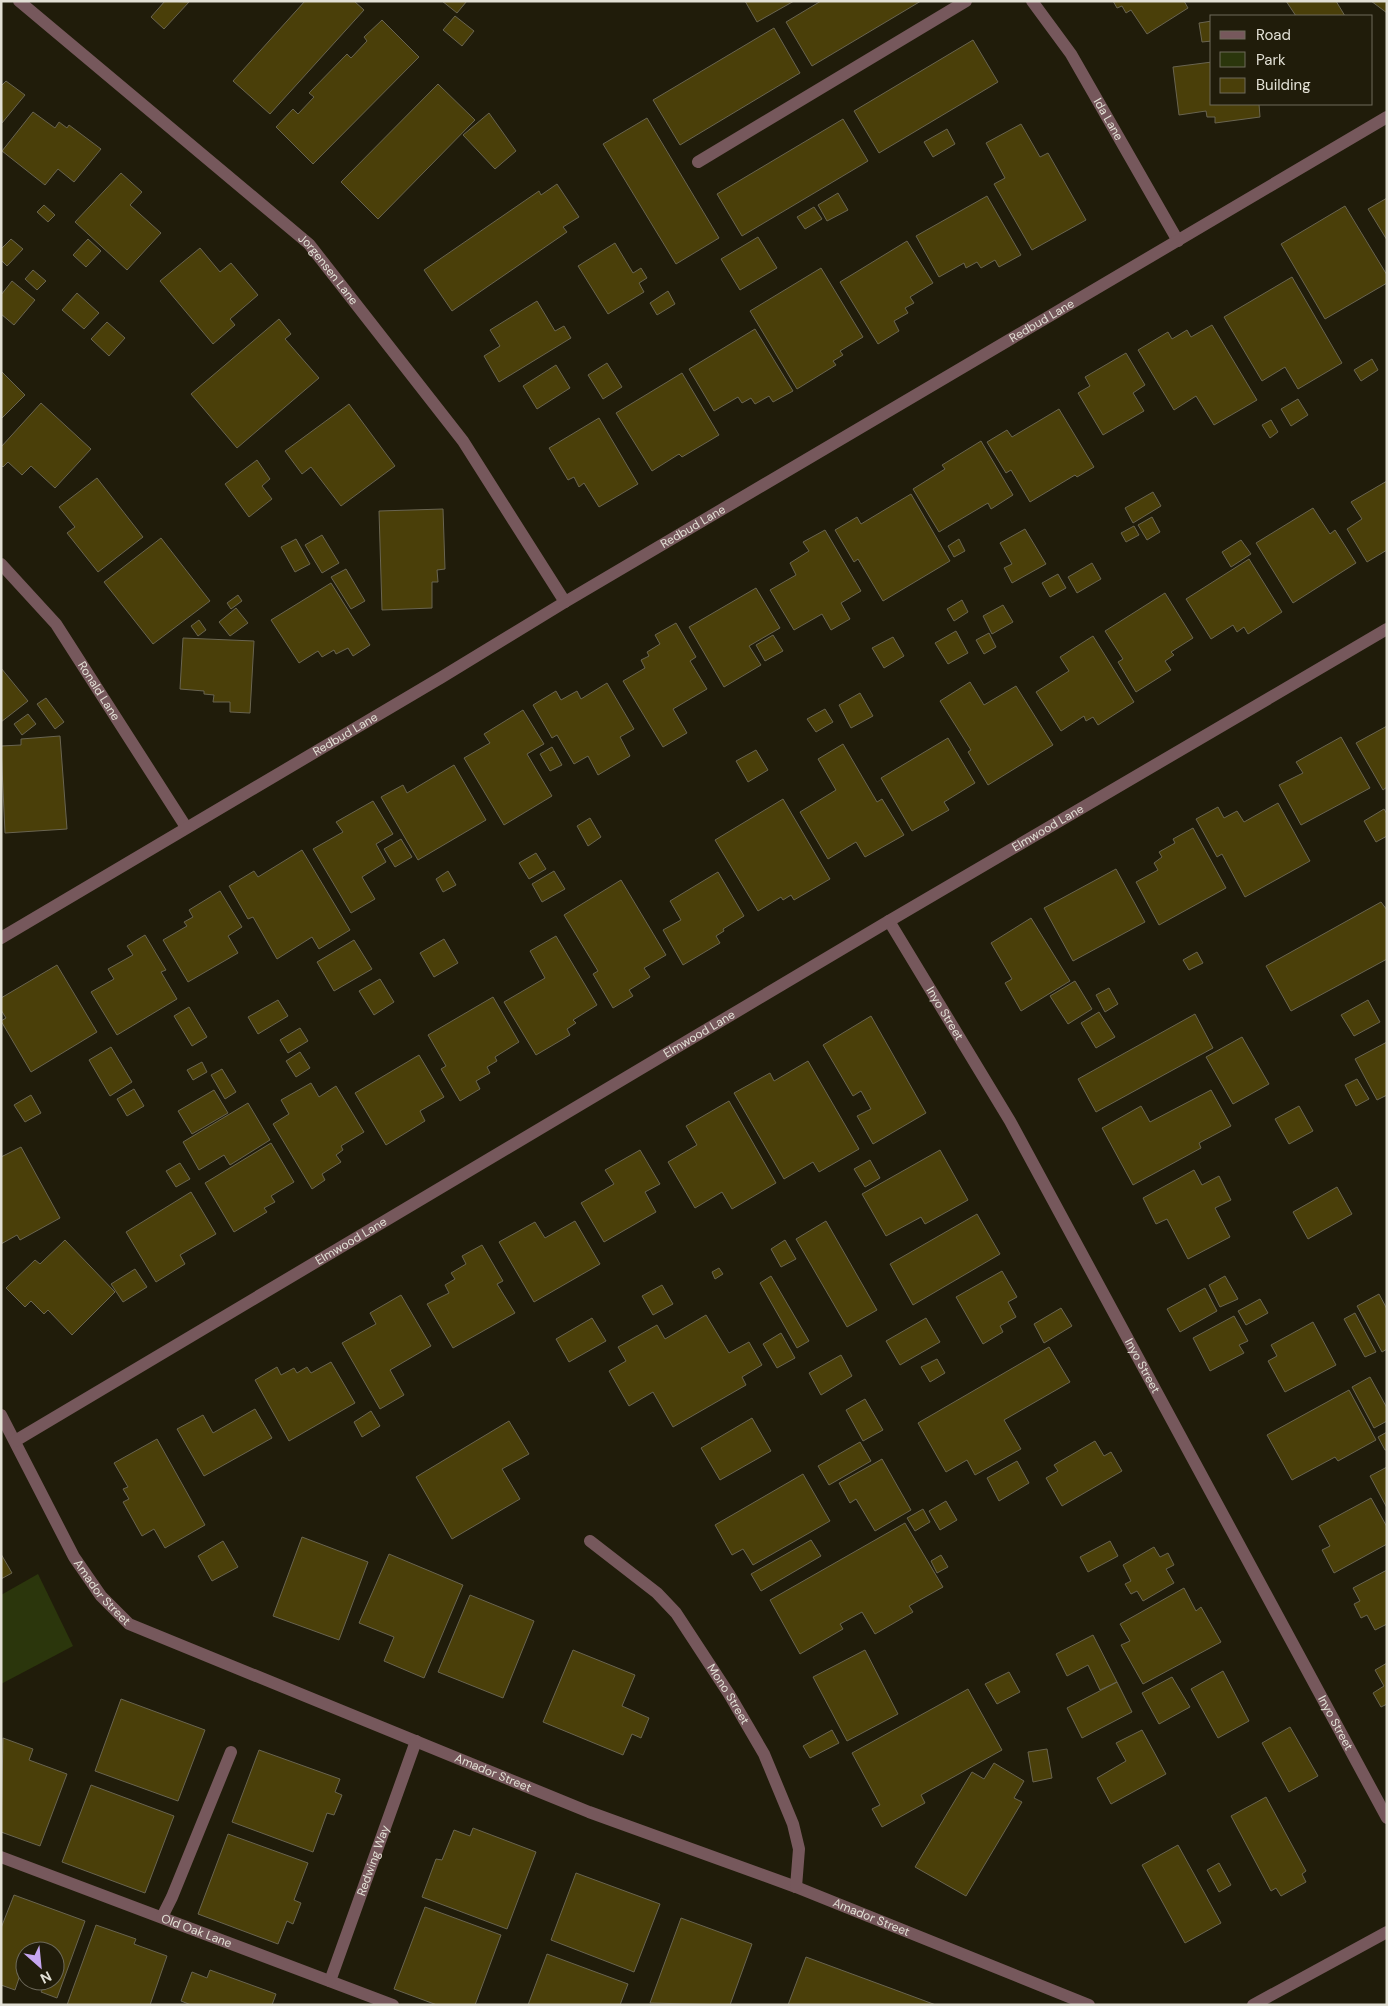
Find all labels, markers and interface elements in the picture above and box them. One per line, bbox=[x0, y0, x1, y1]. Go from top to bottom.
legend bbox=[1210, 15, 1373, 105]
text: Road bbox=[1256, 25, 1291, 45]
text: Park bbox=[1256, 50, 1286, 70]
text: Building bbox=[1256, 75, 1311, 95]
street label: Ida Lane bbox=[1090, 95, 1127, 144]
street label: Jorgensen Lane bbox=[295, 230, 362, 308]
street label: Redbud Lane bbox=[1006, 295, 1077, 346]
street label: Redbud Lane bbox=[657, 501, 728, 552]
street label: Ronald Lane bbox=[74, 658, 124, 724]
street label: Redbud Lane bbox=[310, 709, 381, 760]
street label: Elmwood Lane bbox=[1009, 801, 1087, 855]
street label: Inyo Street bbox=[923, 984, 967, 1043]
street label: Elmwood Lane bbox=[660, 1006, 738, 1061]
street label: Elmwood Lane bbox=[312, 1213, 390, 1269]
street label: Inyo Street bbox=[1121, 1336, 1164, 1396]
street label: Amador Street bbox=[70, 1556, 134, 1629]
street label: Mono Street bbox=[703, 1661, 753, 1728]
street label: Inyo Street bbox=[1314, 1693, 1357, 1753]
street label: Amador Street bbox=[452, 1750, 534, 1796]
street label: Redwing Way bbox=[353, 1823, 393, 1898]
street label: Amador Street bbox=[830, 1895, 912, 1940]
street label: Old Oak Lane bbox=[159, 1910, 234, 1952]
north arrow bbox=[15, 1941, 65, 1991]
text: N bbox=[37, 1967, 55, 1988]

